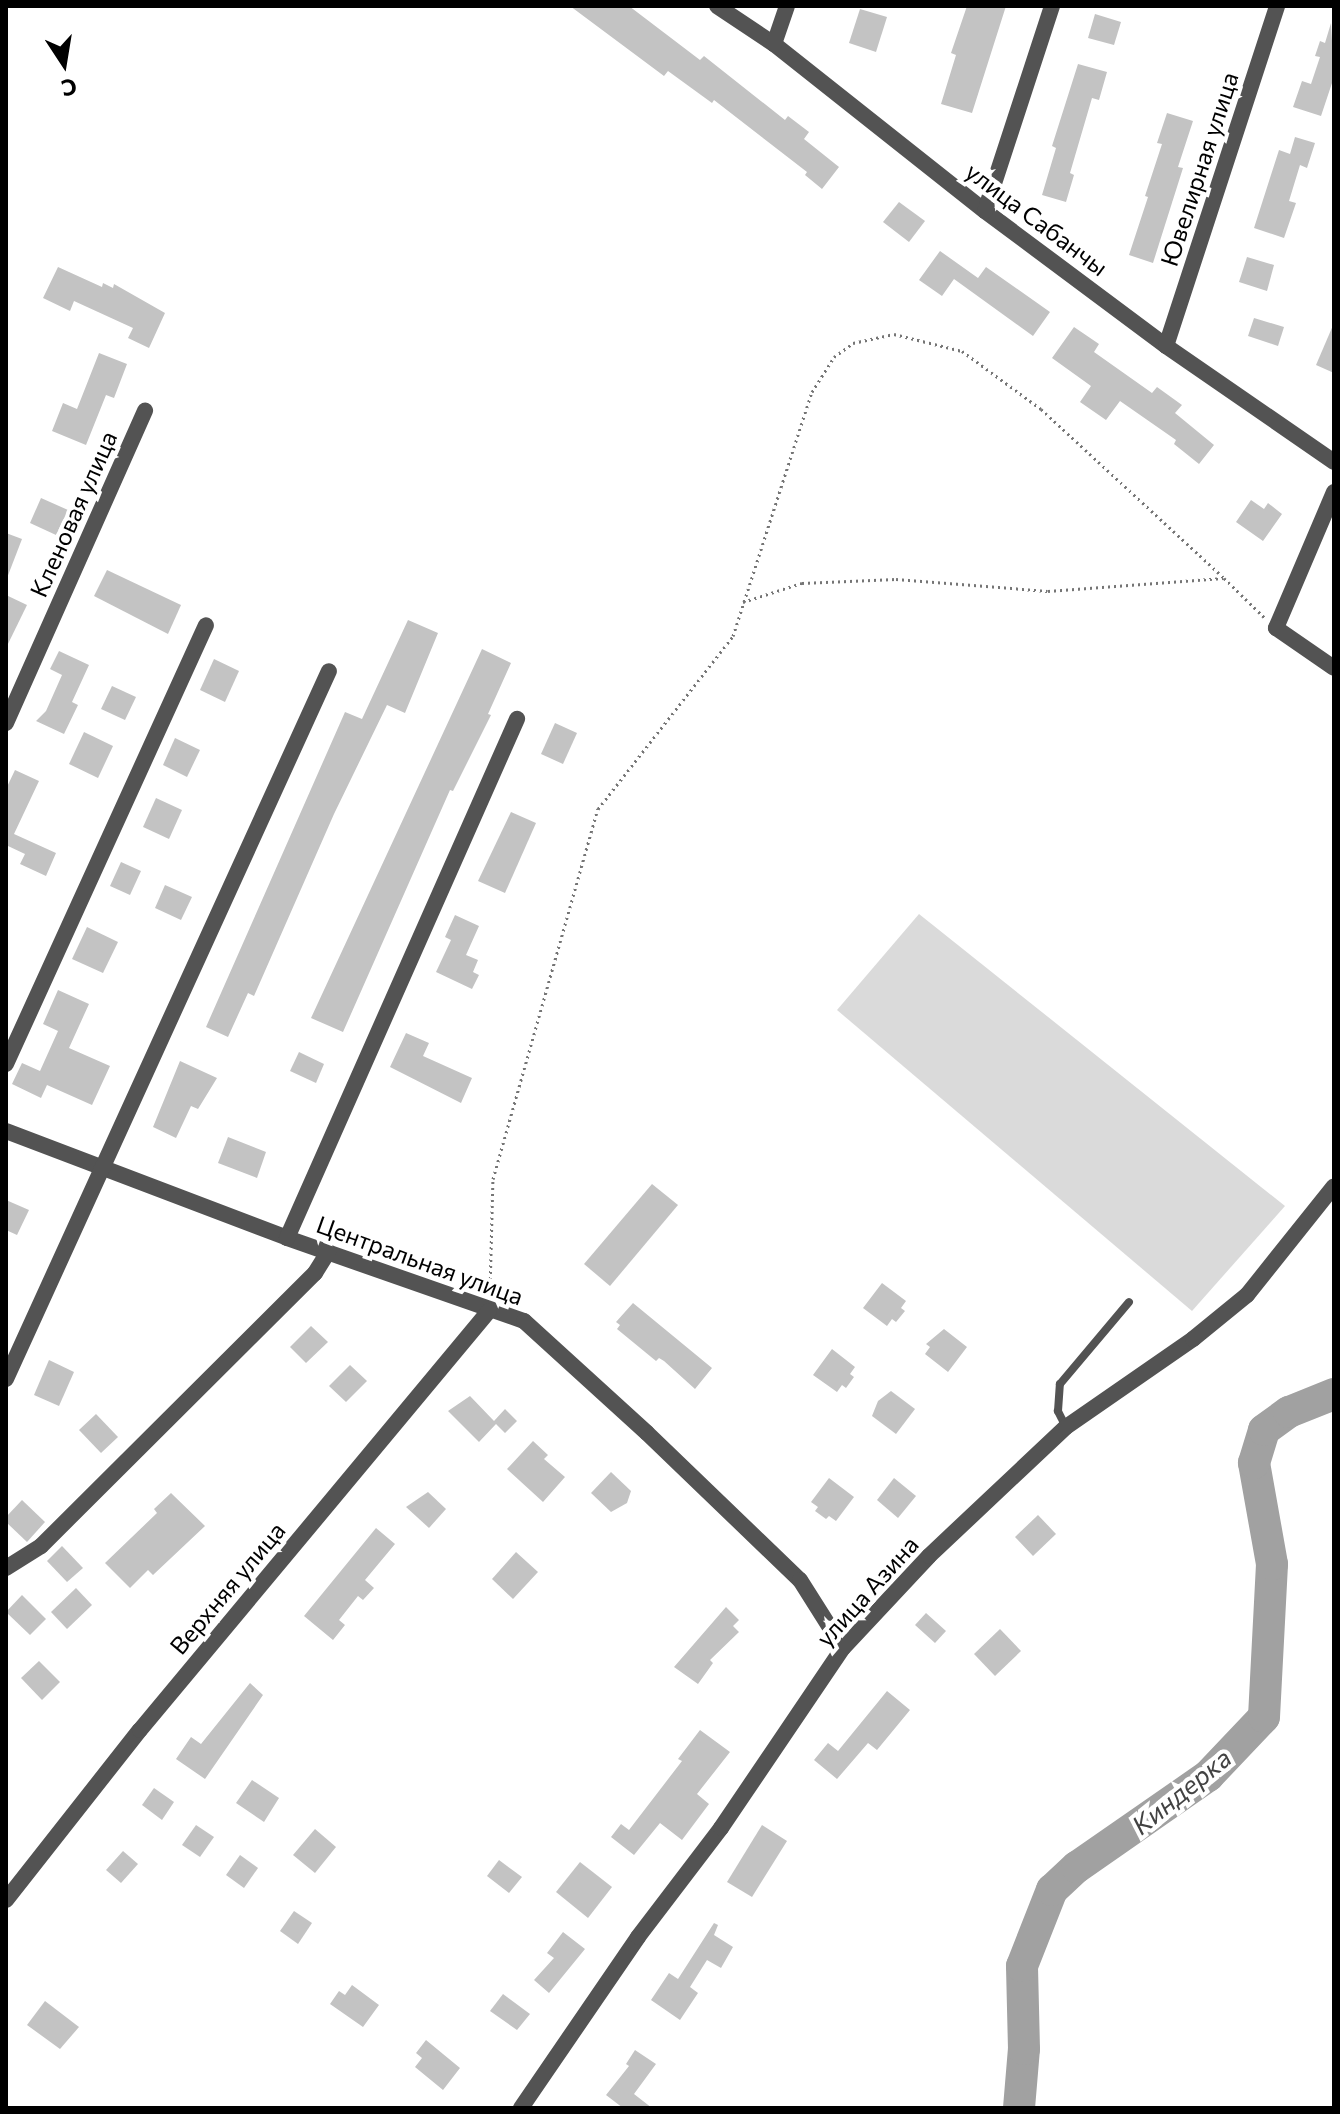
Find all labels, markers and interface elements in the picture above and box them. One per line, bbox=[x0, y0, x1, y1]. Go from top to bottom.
north arrow bbox=[24, 24, 104, 104]
street label: Ювелирная улица bbox=[1154, 68, 1244, 270]
text: С bbox=[59, 73, 79, 103]
street label: улица Сабанчы bbox=[960, 156, 1114, 282]
street label: Кленовая улица bbox=[24, 427, 122, 601]
street label: Центральная улица bbox=[313, 1209, 527, 1311]
street label: Верхняя улица bbox=[163, 1516, 291, 1660]
street label: улица Азина bbox=[810, 1530, 924, 1652]
water label: Киндерка bbox=[1125, 1742, 1237, 1840]

